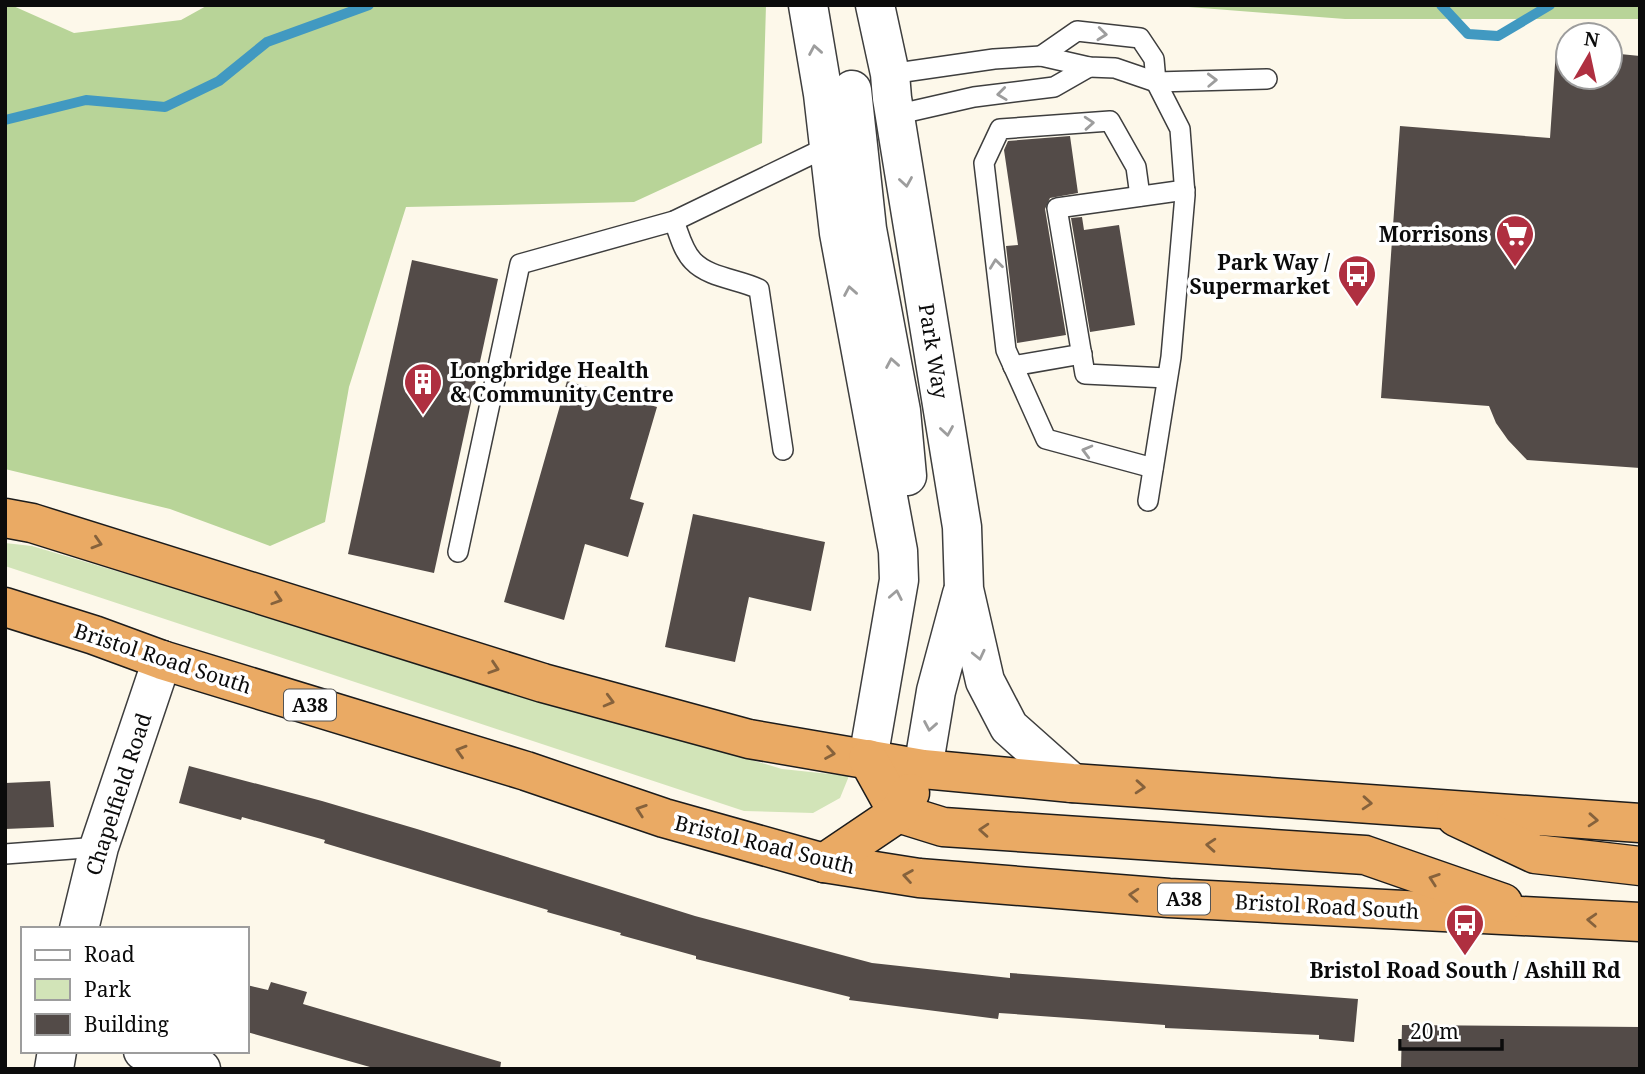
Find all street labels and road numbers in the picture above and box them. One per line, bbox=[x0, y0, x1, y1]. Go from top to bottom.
street label: Park Way bbox=[913, 301, 955, 401]
street label: Bristol Road South bbox=[71, 616, 255, 700]
road number: A38 bbox=[284, 690, 336, 720]
street label: Chapelfield Road bbox=[79, 709, 158, 879]
street label: Bristol Road South bbox=[672, 808, 858, 880]
road number: A38 bbox=[1158, 884, 1210, 914]
street label: Bristol Road South bbox=[1234, 887, 1420, 925]

